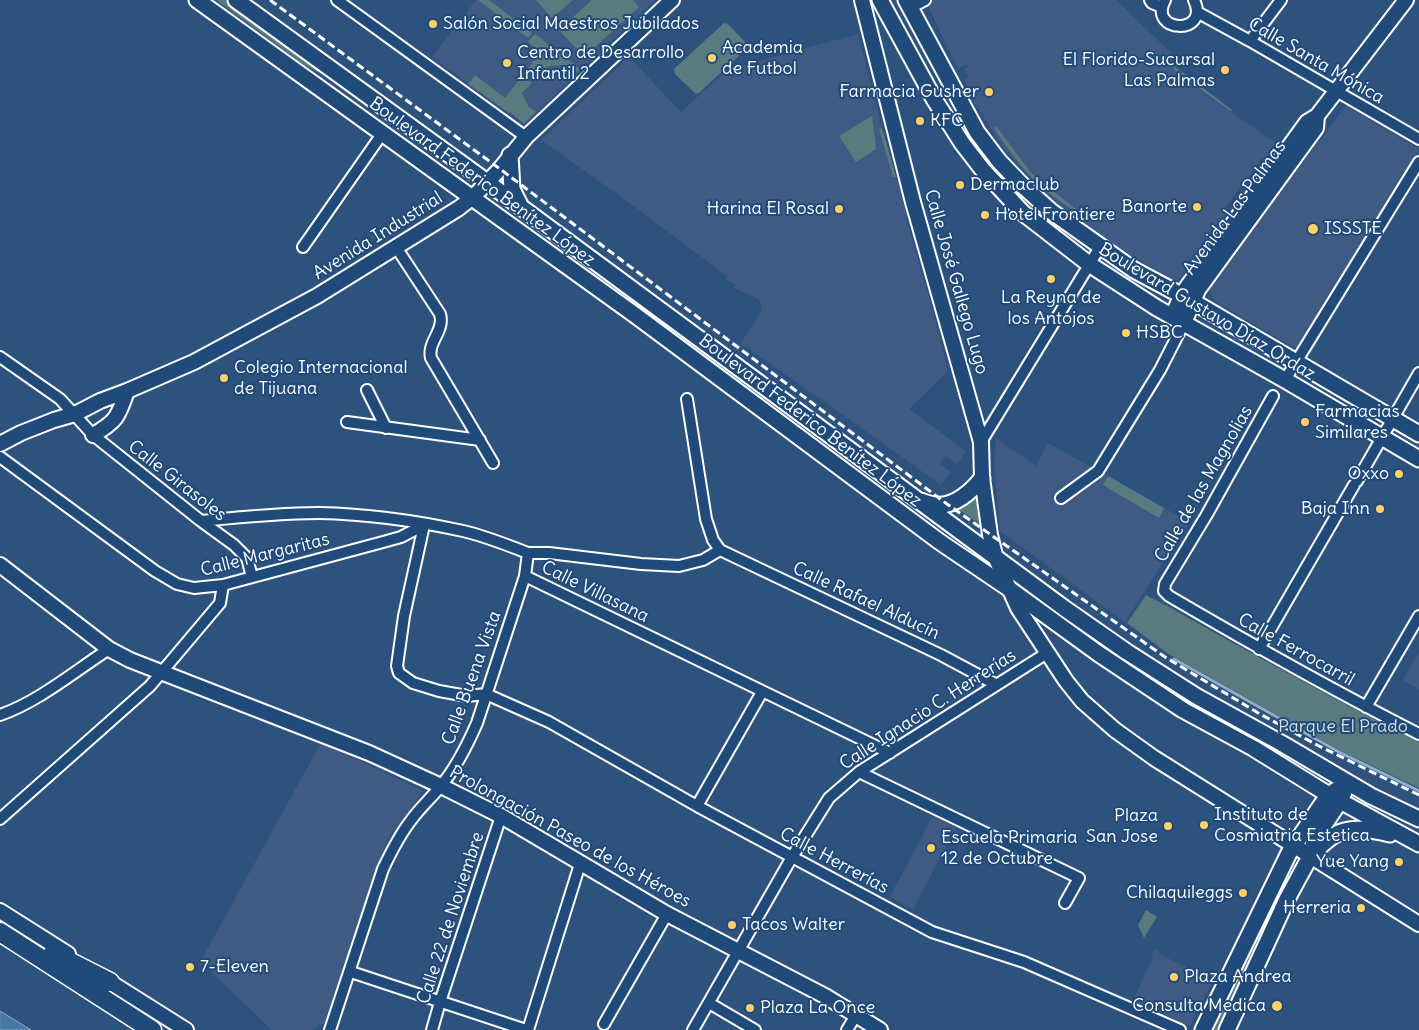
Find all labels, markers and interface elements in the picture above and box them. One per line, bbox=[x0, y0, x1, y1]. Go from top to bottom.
place label: Salón Social Maestros Jubilados bbox=[443, 13, 699, 35]
street label: Calle Santa Mónica bbox=[1244, 13, 1388, 109]
marker: Salón Social Maestros Jubilados bbox=[427, 18, 439, 30]
place label: Academia de Futbol bbox=[722, 37, 803, 80]
place label: Centro de Desarrollo Infantil 2 bbox=[517, 42, 684, 84]
place label: El Florido-Sucursal Las Palmas bbox=[1063, 49, 1215, 92]
marker: Academia de Futbol bbox=[706, 52, 718, 64]
marker: Centro de Desarrollo Infantil 2 bbox=[501, 57, 513, 69]
marker: El Florido-Sucursal Las Palmas bbox=[1219, 64, 1231, 76]
place label: Farmacia Gusher bbox=[839, 81, 979, 103]
marker: Farmacia Gusher bbox=[983, 86, 995, 98]
street label: Boulevard Federico Benítez López bbox=[365, 93, 599, 271]
place label: KFC bbox=[930, 110, 963, 132]
marker: KFC bbox=[914, 115, 926, 127]
street label: Avenida Las Palmas bbox=[1179, 137, 1291, 279]
place label: Dermaclub bbox=[970, 174, 1059, 196]
marker: Dermaclub bbox=[954, 179, 966, 191]
street label: Avenida Industrial bbox=[309, 187, 447, 285]
street label: Calle José Gallego Lugo bbox=[919, 187, 993, 377]
place label: Banorte bbox=[1121, 196, 1187, 218]
place label: Harina El Rosal bbox=[707, 198, 829, 220]
marker: Banorte bbox=[1191, 201, 1203, 213]
marker: Harina El Rosal bbox=[833, 203, 845, 215]
place label: Hotel Frontiere bbox=[995, 204, 1115, 226]
marker: Hotel Frontiere bbox=[979, 209, 991, 221]
place label: ISSSTE bbox=[1324, 218, 1382, 240]
marker: ISSSTE bbox=[1306, 222, 1320, 236]
street label: Boulevard Gustavo Díaz Ordaz bbox=[1095, 239, 1319, 385]
marker: La Reyna de los Antojos bbox=[1045, 273, 1057, 285]
place label: La Reyna de los Antojos bbox=[1001, 287, 1101, 330]
place label: HSBC bbox=[1136, 322, 1183, 344]
marker: HSBC bbox=[1120, 327, 1132, 339]
street label: Boulevard Federico Benítez López bbox=[694, 330, 926, 512]
place label: Colegio Internacional de Tijuana bbox=[234, 357, 408, 399]
marker: Colegio Internacional de Tijuana bbox=[218, 372, 230, 384]
place label: Farmacias Similares bbox=[1315, 401, 1400, 444]
street label: Calle de las Magnolias bbox=[1150, 402, 1258, 566]
marker: Farmacias Similares bbox=[1299, 416, 1311, 428]
street label: Calle Girasoles bbox=[124, 436, 230, 526]
place label: Oxxo bbox=[1348, 463, 1389, 485]
marker: Oxxo bbox=[1393, 468, 1405, 480]
place label: Baja Inn bbox=[1301, 498, 1370, 520]
marker: Baja Inn bbox=[1374, 503, 1386, 515]
street label: Calle Margaritas bbox=[198, 529, 332, 581]
street label: Calle Villasana bbox=[538, 557, 652, 627]
street label: Calle Rafael Alducín bbox=[789, 557, 943, 645]
street label: Calle Buena Vista bbox=[438, 608, 506, 748]
street label: Calle Ferrocarril bbox=[1234, 609, 1358, 691]
street label: Calle Ignacio C. Herrerías bbox=[836, 645, 1020, 775]
park label: Parque El Prado bbox=[1278, 716, 1408, 738]
street label: Prolongación Paseo de los Héroes bbox=[446, 761, 694, 913]
place label: Instituto de Cosmiatria Estetica bbox=[1214, 804, 1370, 846]
place label: Plaza San Jose bbox=[1086, 805, 1158, 848]
marker: Instituto de Cosmiatria Estetica bbox=[1198, 819, 1210, 831]
marker: Plaza San Jose bbox=[1162, 820, 1174, 832]
street label: Calle Herrerías bbox=[776, 823, 892, 899]
place label: Escuela Primaria 12 de Octubre bbox=[941, 827, 1078, 870]
street label: Calle 22 de Noviembre bbox=[413, 829, 489, 1007]
marker: Escuela Primaria 12 de Octubre bbox=[925, 842, 937, 854]
place label: Yue Yang bbox=[1316, 851, 1389, 873]
marker: Yue Yang bbox=[1393, 856, 1405, 868]
place label: Chilaquileggs bbox=[1126, 882, 1233, 904]
marker: Chilaquileggs bbox=[1237, 887, 1249, 899]
place label: Herreria bbox=[1283, 897, 1351, 919]
marker: Herreria bbox=[1355, 902, 1367, 914]
place label: Tacos Walter bbox=[742, 914, 845, 936]
marker: Tacos Walter bbox=[726, 919, 738, 931]
place label: 7-Eleven bbox=[200, 956, 269, 978]
marker: 7-Eleven bbox=[184, 961, 196, 973]
place label: Plaza Andrea bbox=[1184, 966, 1292, 988]
marker: Plaza Andrea bbox=[1168, 971, 1180, 983]
place label: Consulta Medica bbox=[1132, 995, 1266, 1017]
place label: Plaza La Once bbox=[760, 997, 875, 1019]
marker: Consulta Medica bbox=[1270, 999, 1284, 1013]
marker: Plaza La Once bbox=[744, 1002, 756, 1014]

